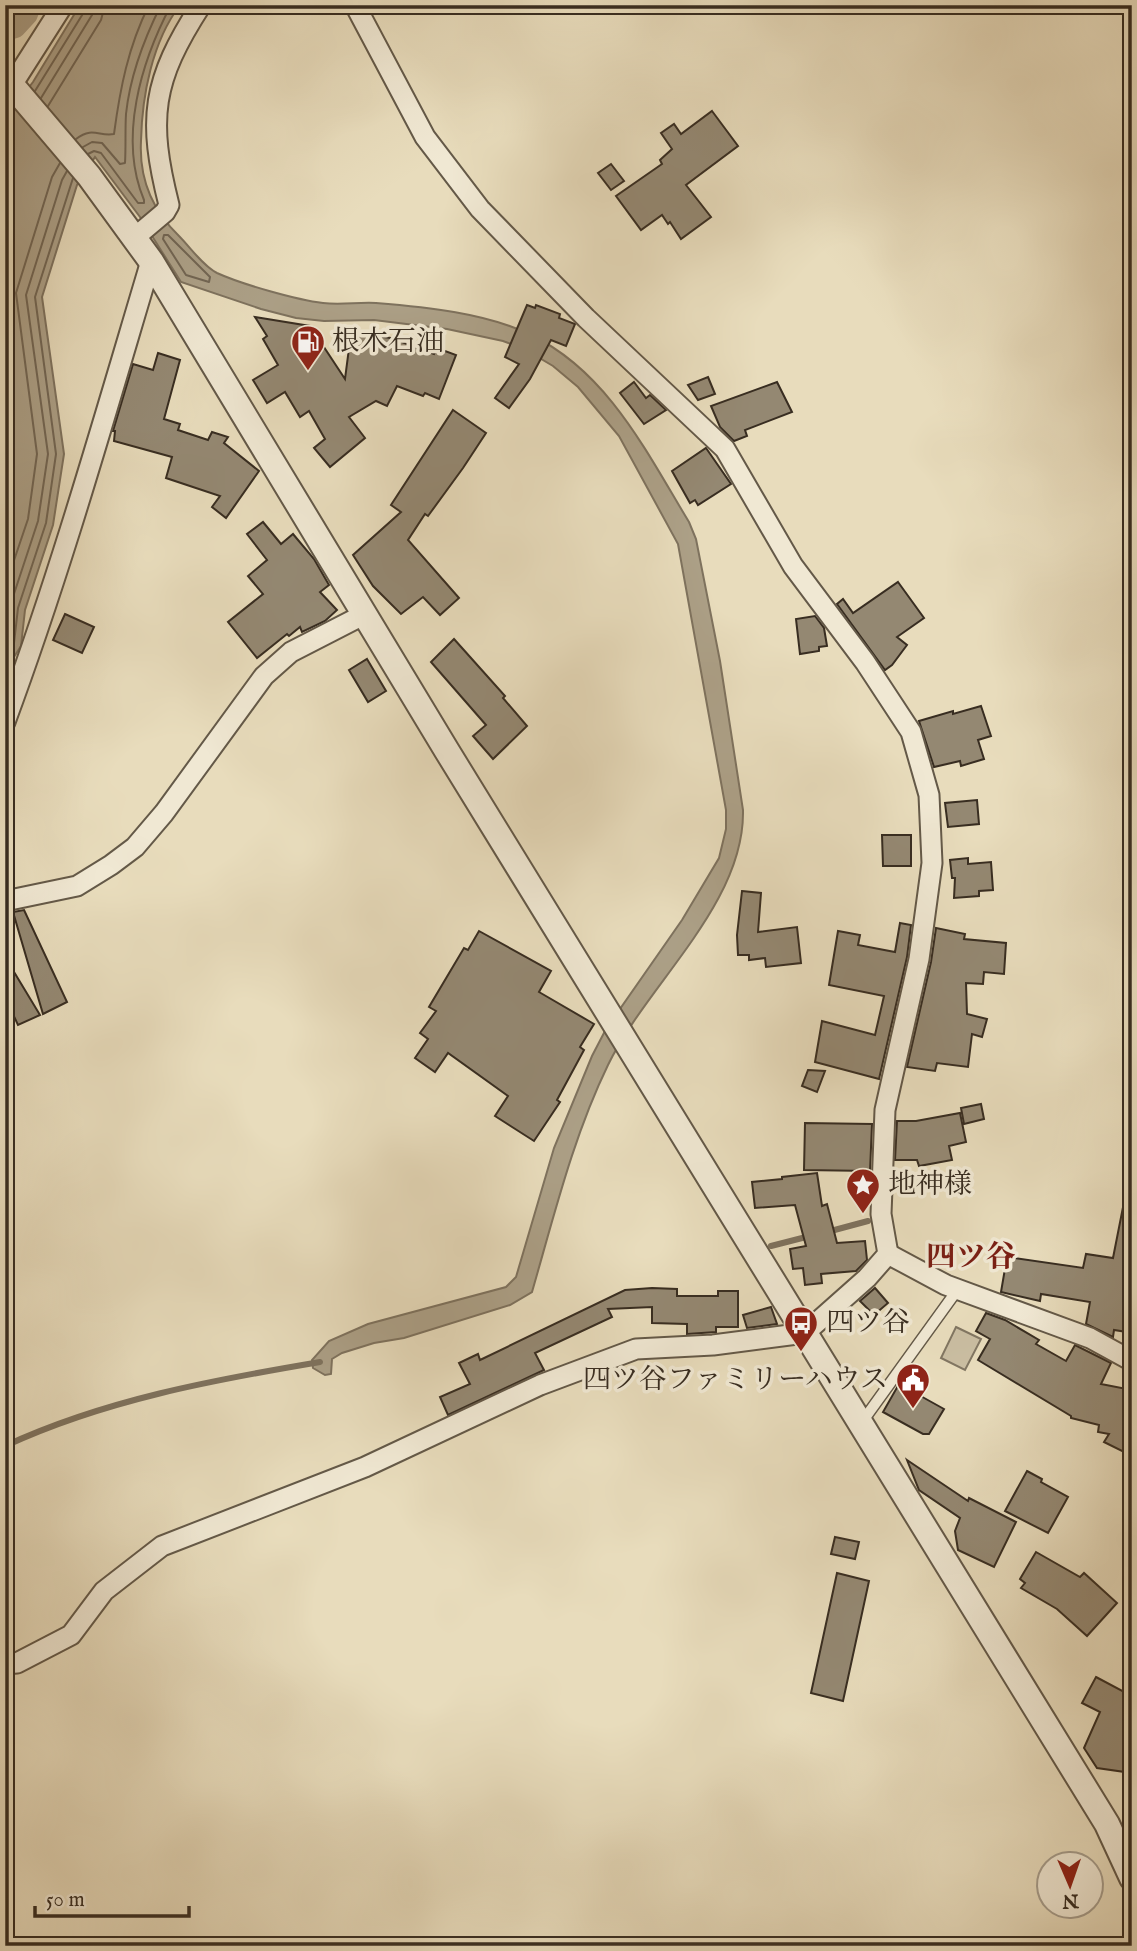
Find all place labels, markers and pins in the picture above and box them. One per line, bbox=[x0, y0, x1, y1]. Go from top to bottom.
fuel station icon: 根木石油 bbox=[289, 323, 327, 372]
place label: 根木石油 bbox=[332, 325, 444, 360]
place icon: 地神様 bbox=[844, 1166, 882, 1215]
place label: 地神様 bbox=[888, 1168, 972, 1203]
bus stop icon: 四ツ谷 bbox=[782, 1304, 820, 1353]
place label: 四ツ谷 bbox=[826, 1306, 910, 1341]
public building icon: 四ツ谷ファミリーハウス bbox=[894, 1361, 932, 1410]
place label: 四ツ谷ファミリーハウス bbox=[583, 1363, 888, 1398]

